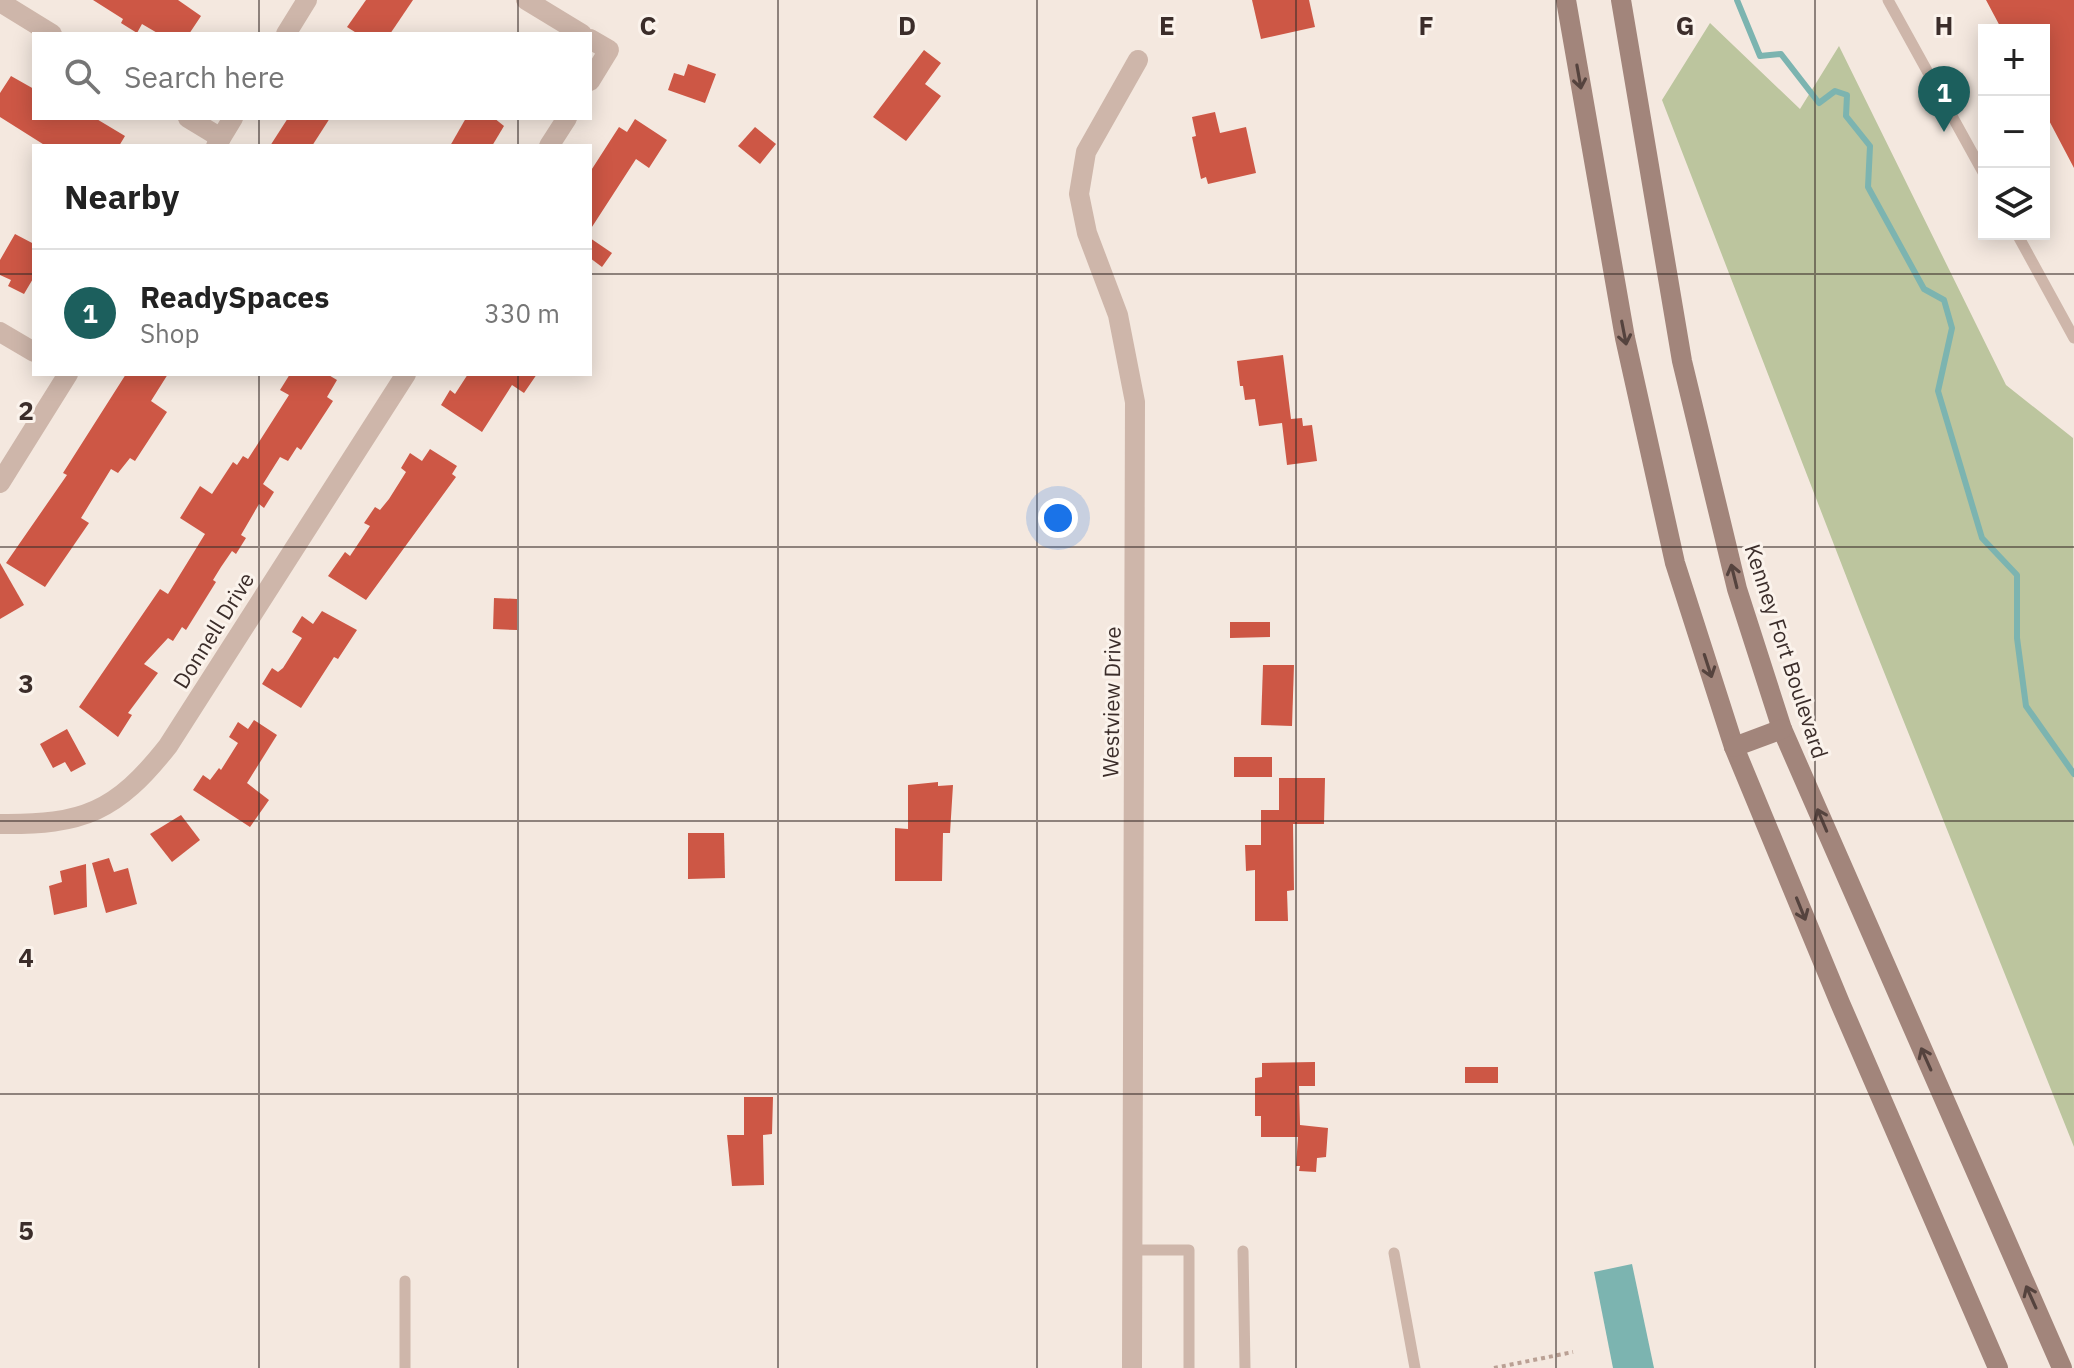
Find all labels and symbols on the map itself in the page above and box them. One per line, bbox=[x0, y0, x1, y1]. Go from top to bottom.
text: C bbox=[640, 8, 657, 42]
text: D bbox=[898, 8, 916, 42]
text: E bbox=[1159, 8, 1175, 42]
text: F bbox=[1418, 8, 1434, 42]
text: G bbox=[1676, 8, 1694, 42]
text: H bbox=[1935, 8, 1953, 42]
one-way arrow bbox=[1573, 64, 1588, 89]
pin: 1 bbox=[1918, 66, 1970, 132]
one-way arrow bbox=[1618, 320, 1633, 345]
text: 2 bbox=[18, 393, 34, 427]
your location bbox=[1038, 498, 1078, 538]
street label: Kenney Fort Boulevard bbox=[1739, 540, 1835, 762]
one-way arrow bbox=[1726, 564, 1741, 589]
street label: Donnell Drive bbox=[166, 566, 260, 694]
street label: Westview Drive bbox=[1095, 626, 1127, 778]
one-way arrow bbox=[1702, 653, 1717, 678]
text: 3 bbox=[18, 666, 34, 700]
one-way arrow bbox=[1814, 808, 1829, 832]
one-way arrow bbox=[1795, 896, 1810, 921]
text: 4 bbox=[18, 940, 34, 974]
one-way arrow bbox=[1918, 1047, 1933, 1071]
text: 5 bbox=[18, 1213, 34, 1247]
one-way arrow bbox=[2022, 1285, 2037, 1309]

